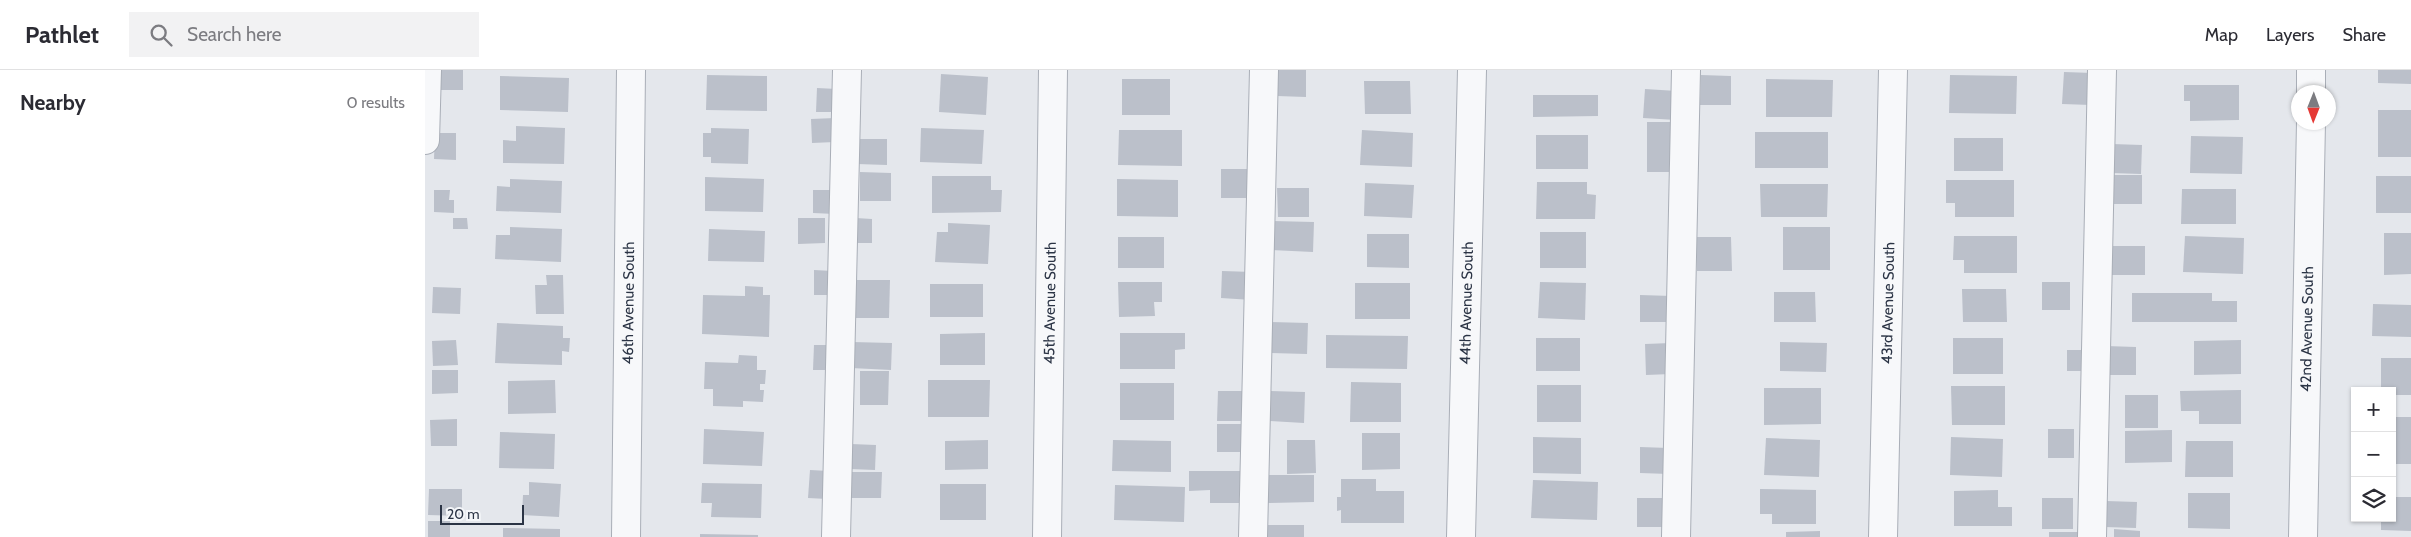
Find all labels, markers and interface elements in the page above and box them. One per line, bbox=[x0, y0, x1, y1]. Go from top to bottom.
search box bbox=[129, 12, 479, 57]
text: Pathlet bbox=[25, 20, 99, 49]
icon: search bbox=[147, 21, 175, 49]
text: Search here bbox=[187, 23, 281, 46]
text: Map bbox=[2205, 24, 2238, 46]
text: Layers bbox=[2266, 24, 2315, 46]
text: Share bbox=[2343, 24, 2386, 46]
north arrow bbox=[2291, 85, 2336, 130]
text: Nearby bbox=[20, 90, 86, 115]
text: 0 results bbox=[346, 93, 405, 112]
street label: 46th Avenue South bbox=[619, 241, 638, 365]
street label: 44th Avenue South bbox=[1456, 241, 1477, 365]
street label: 45th Avenue South bbox=[1040, 242, 1060, 364]
street label: 43rd Avenue South bbox=[1878, 242, 1898, 364]
street label: 42nd Avenue South bbox=[2297, 266, 2317, 392]
map controls bbox=[2351, 387, 2396, 522]
button: + bbox=[2351, 387, 2396, 432]
button: − bbox=[2351, 432, 2396, 477]
button: layers bbox=[2351, 477, 2396, 522]
scale bar bbox=[440, 502, 524, 525]
text: 20 m bbox=[447, 505, 480, 523]

